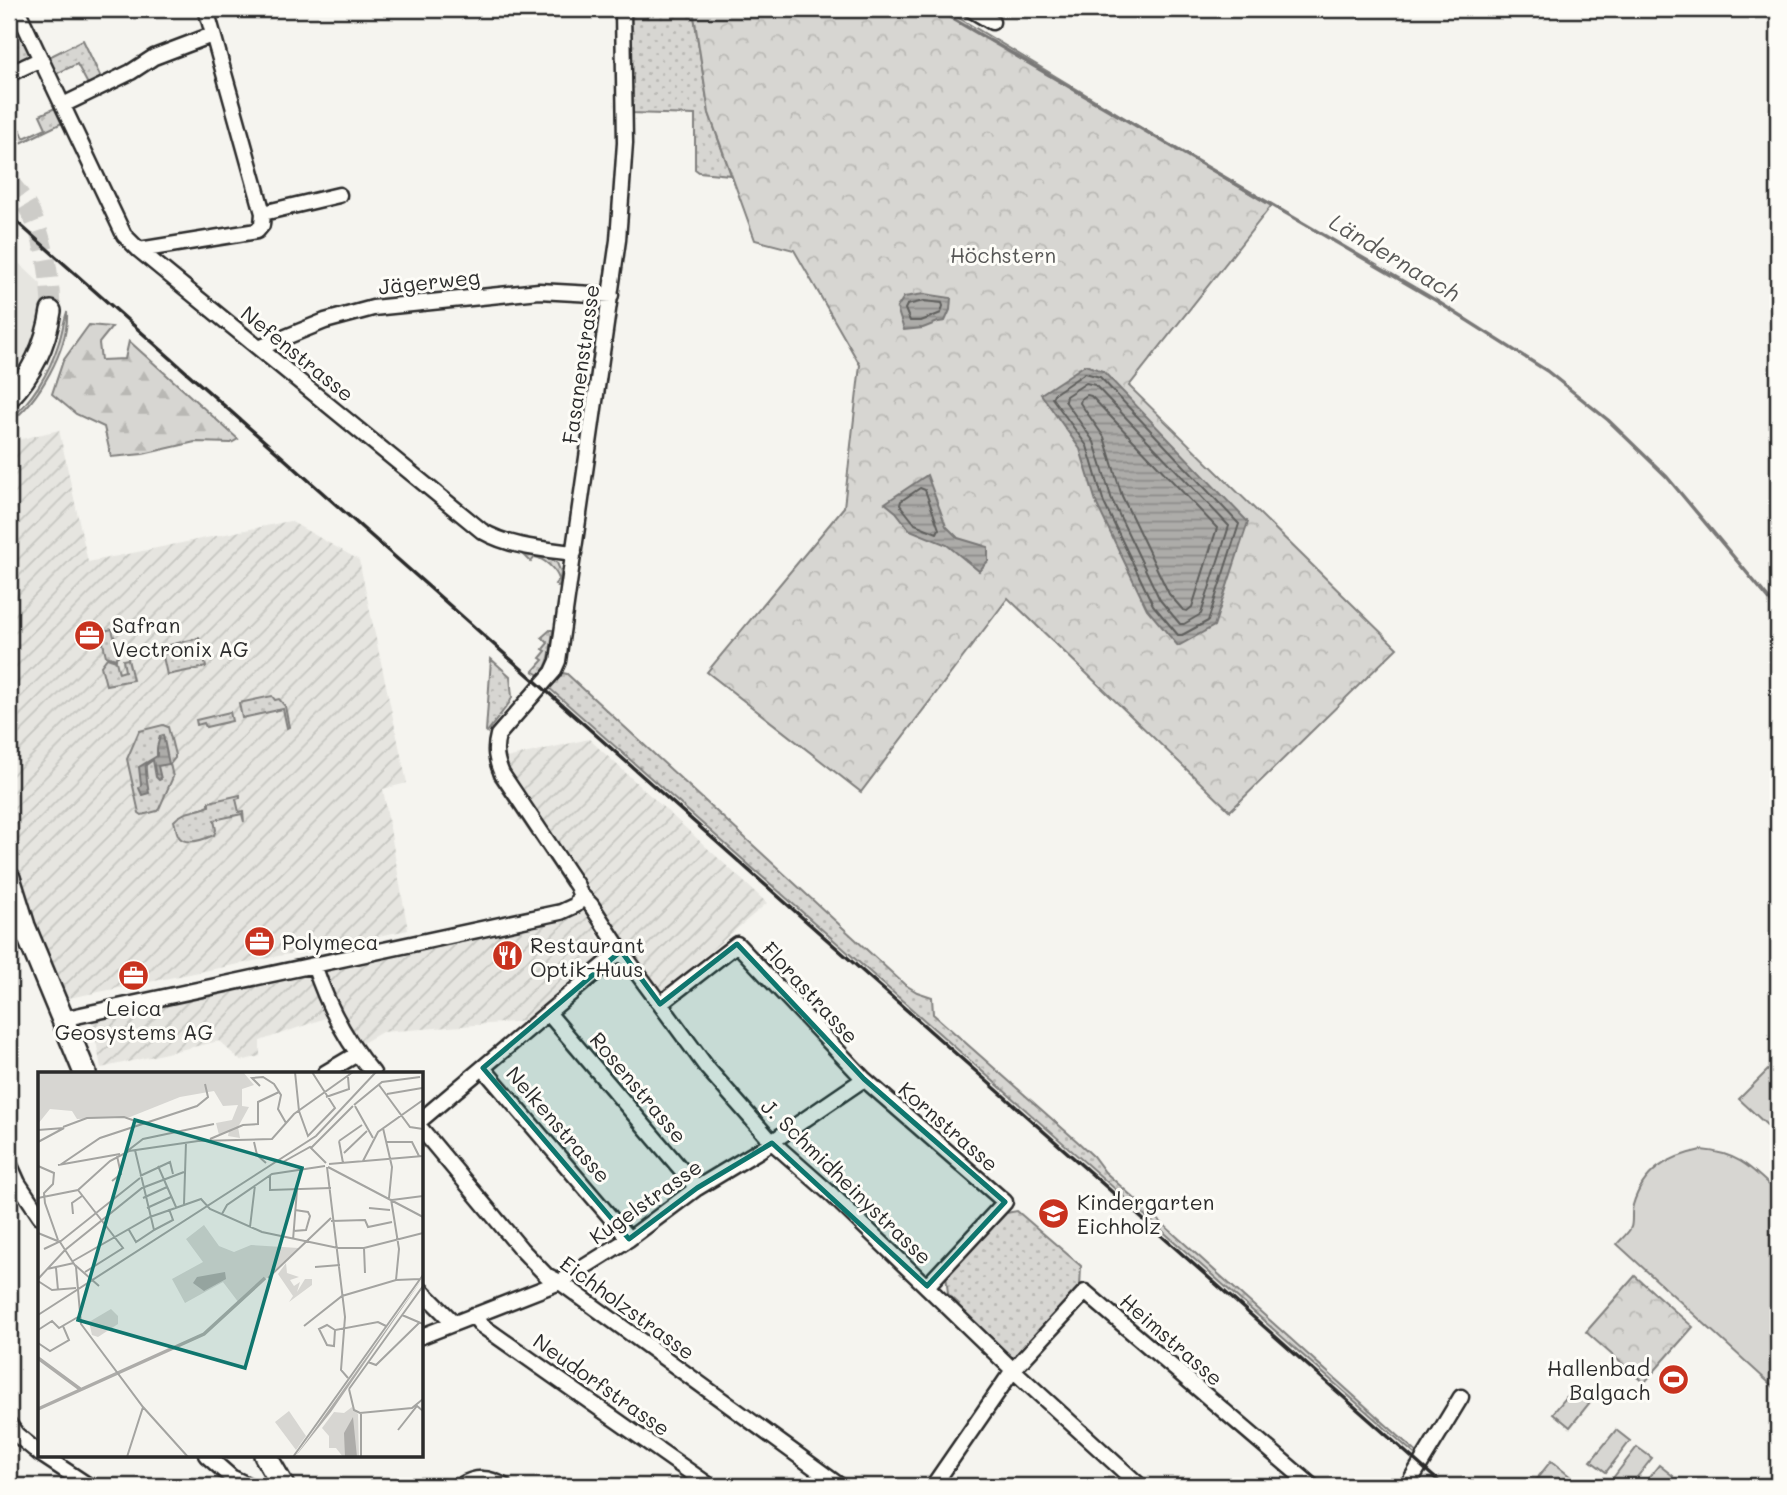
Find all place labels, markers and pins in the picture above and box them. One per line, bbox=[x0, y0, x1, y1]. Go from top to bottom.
place label: Safran Vectronix AG bbox=[112, 611, 249, 662]
office icon: Safran Vectronix AG bbox=[72, 619, 106, 653]
office icon: Polymeca bbox=[242, 924, 276, 958]
place label: Polymeca bbox=[282, 928, 379, 955]
place label: Restaurant Optik-Huus bbox=[530, 931, 645, 982]
restaurant icon: Restaurant Optik-Huus bbox=[490, 939, 524, 973]
office icon: Leica Geosystems AG bbox=[117, 958, 151, 992]
place label: Leica Geosystems AG bbox=[55, 994, 213, 1045]
place label: Kindergarten Eichholz bbox=[1077, 1188, 1214, 1239]
school or university icon: Kindergarten Eichholz bbox=[1037, 1196, 1071, 1230]
place label: Hallenbad Balgach bbox=[1547, 1354, 1650, 1405]
sports icon: Hallenbad Balgach bbox=[1656, 1362, 1690, 1396]

